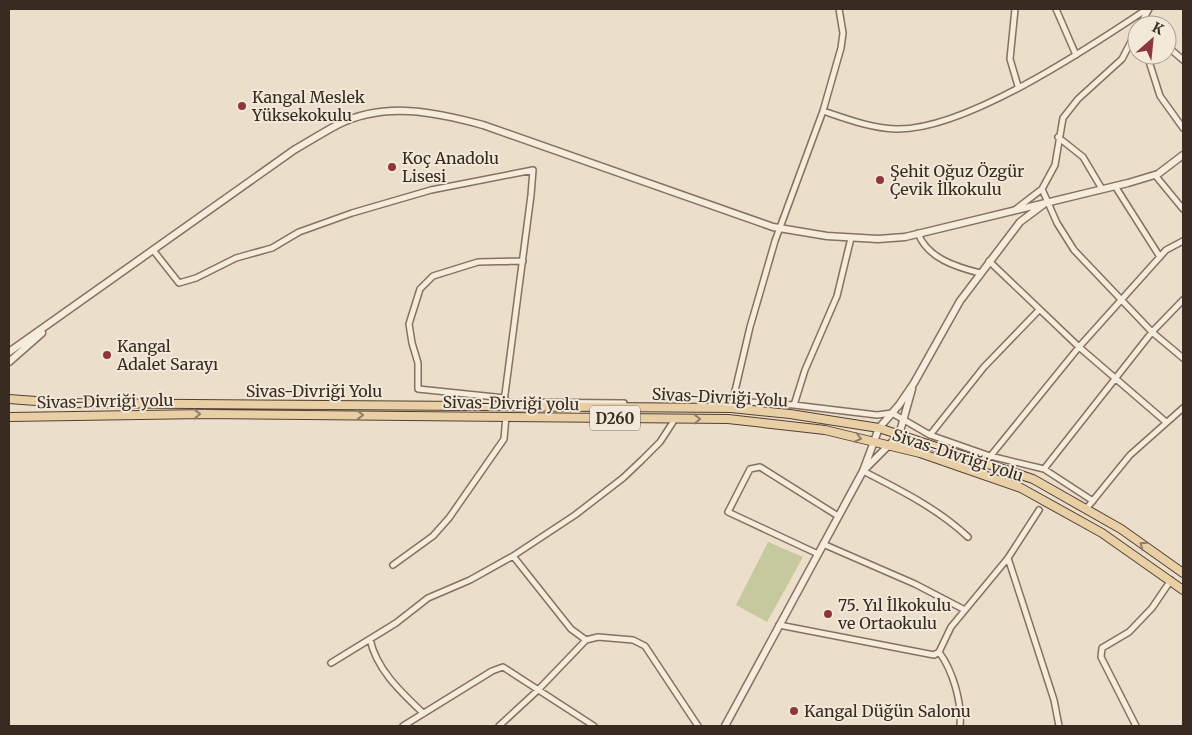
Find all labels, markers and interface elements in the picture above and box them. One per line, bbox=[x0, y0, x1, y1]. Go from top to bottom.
north arrow bbox=[1127, 15, 1177, 65]
text: K bbox=[1149, 18, 1167, 39]
place label: Kangal Meslek Yüksekokulu bbox=[251, 87, 366, 125]
marker: Kangal Meslek Yüksekokulu bbox=[236, 100, 248, 112]
place label: Koç Anadolu Lisesi bbox=[402, 148, 499, 186]
marker: Koç Anadolu Lisesi bbox=[386, 161, 398, 173]
place label: Şehit Oğuz Özgür Çevik İlkokulu bbox=[890, 161, 1024, 199]
marker: Şehit Oğuz Özgür Çevik İlkokulu bbox=[874, 174, 886, 186]
place label: Kangal Adalet Sarayı bbox=[116, 336, 218, 374]
marker: Kangal Adalet Sarayı bbox=[101, 349, 113, 361]
street label: Sivas-Divriği Yolu bbox=[246, 381, 382, 401]
street label: Sivas-Divriği Yolu bbox=[651, 383, 789, 411]
street label: Sivas-Divriği yolu bbox=[36, 390, 174, 412]
street label: Sivas-Divriği yolu bbox=[442, 392, 580, 414]
road number: D260 bbox=[590, 406, 640, 430]
one-way arrow bbox=[194, 409, 202, 419]
one-way arrow bbox=[356, 410, 364, 420]
one-way arrow bbox=[694, 414, 702, 424]
street label: Sivas-Divriği yolu bbox=[890, 424, 1026, 486]
one-way arrow bbox=[854, 432, 863, 443]
one-way arrow bbox=[1139, 542, 1149, 551]
place label: 75. Yıl İlkokulu ve Ortaokulu bbox=[837, 595, 951, 633]
marker: 75. Yıl İlkokulu ve Ortaokulu bbox=[822, 608, 834, 620]
place label: Kangal Düğün Salonu bbox=[804, 701, 971, 721]
marker: Kangal Düğün Salonu bbox=[788, 705, 800, 717]

